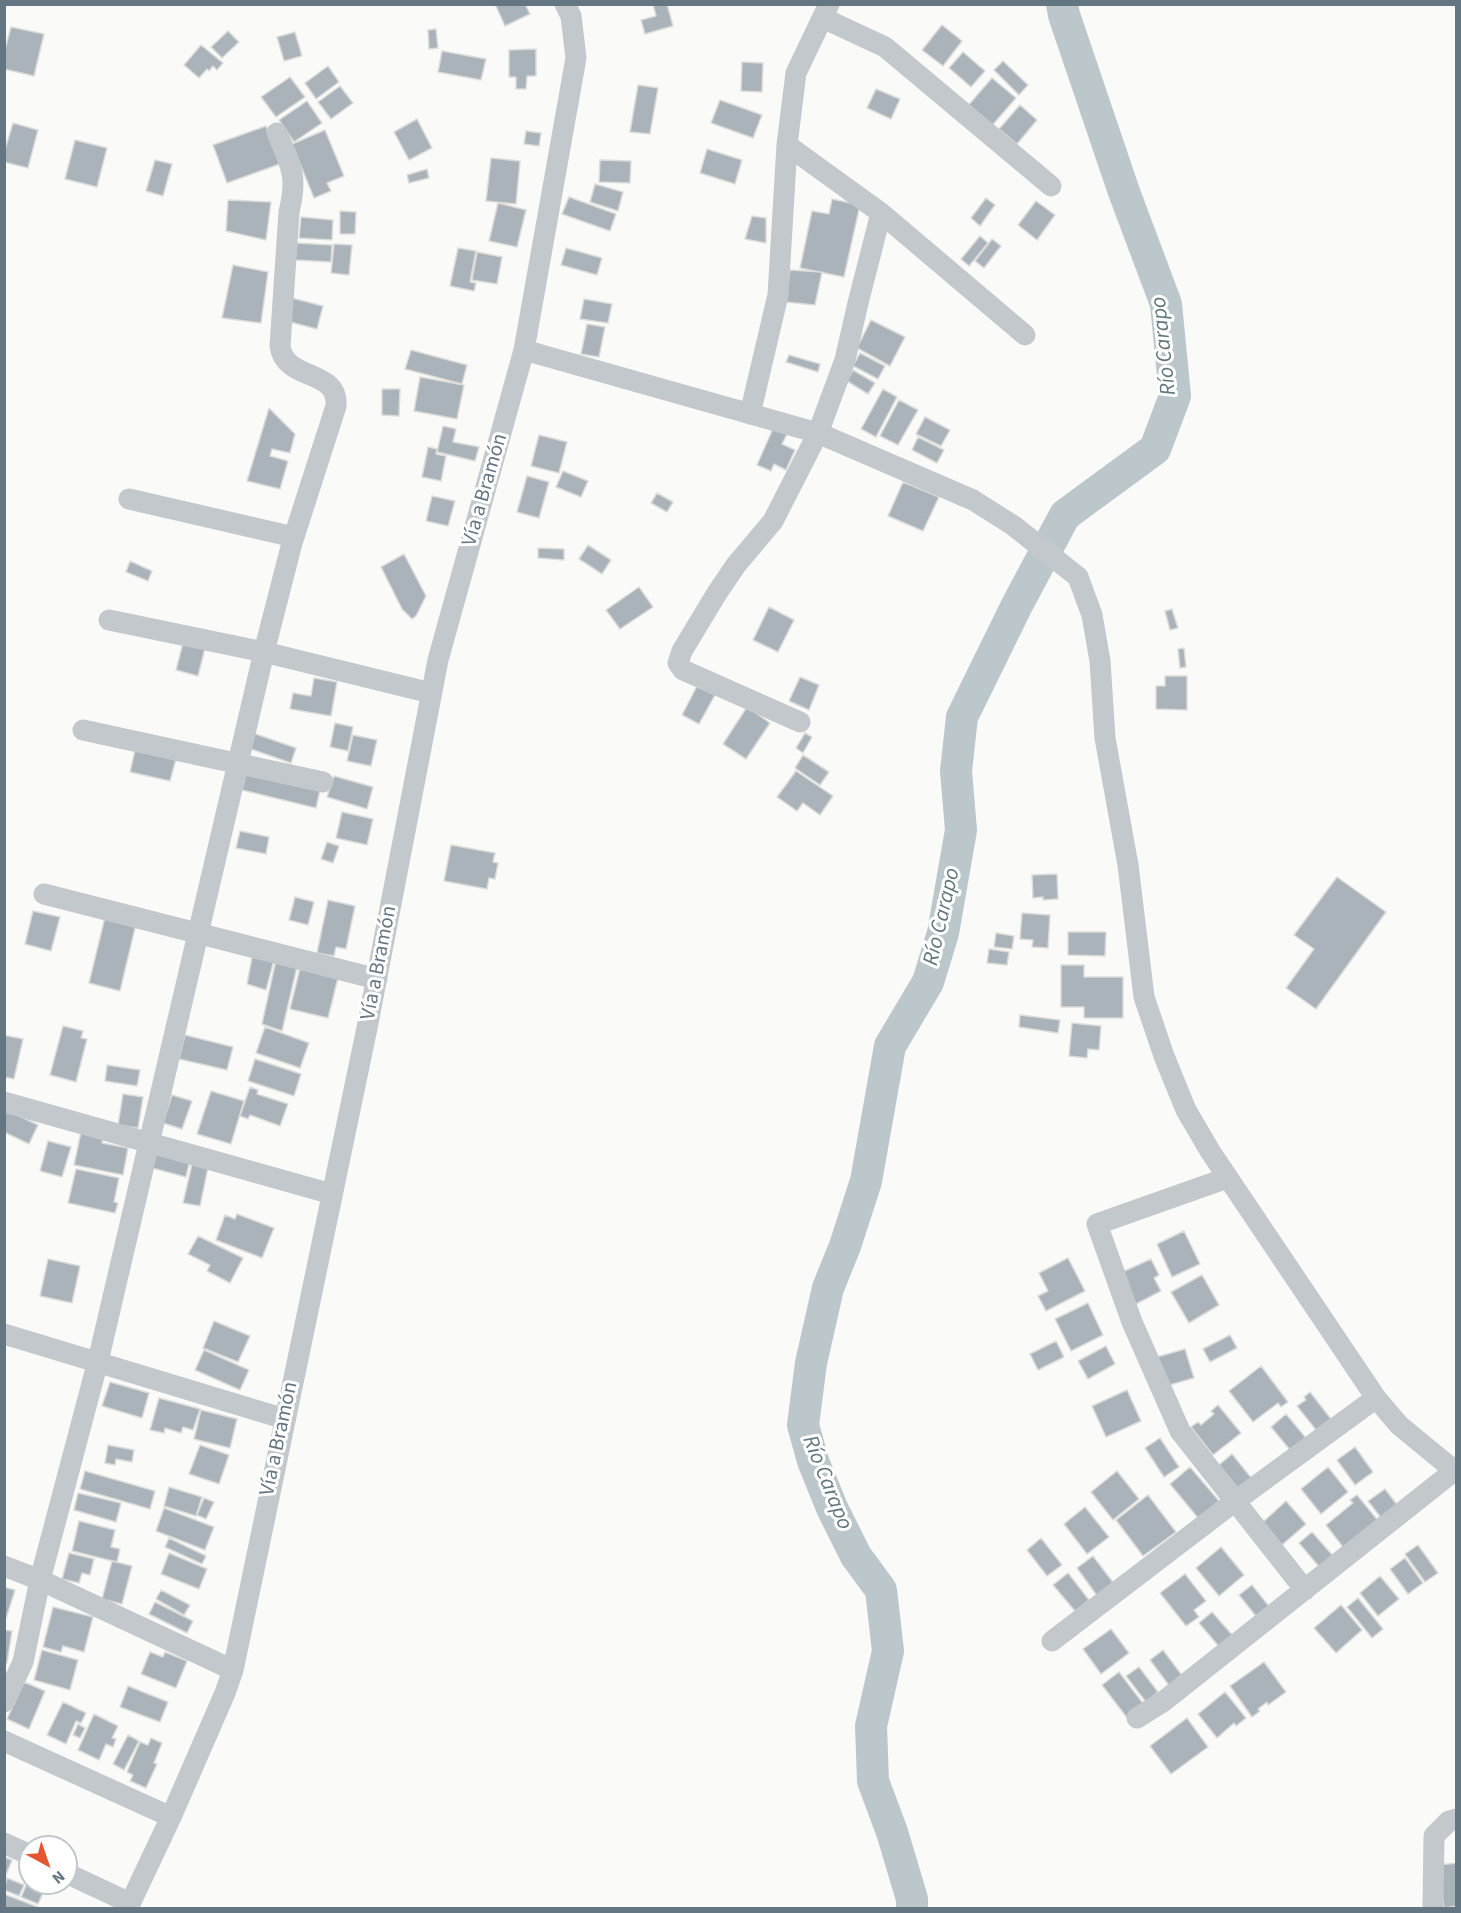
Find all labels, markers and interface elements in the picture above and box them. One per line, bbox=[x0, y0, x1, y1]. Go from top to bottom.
water label: Río Carapo bbox=[1147, 295, 1183, 397]
street label: Vía a Bramón bbox=[458, 431, 514, 549]
water label: Río Carapo bbox=[919, 866, 967, 968]
street label: Vía a Bramón bbox=[357, 904, 403, 1022]
street label: Vía a Bramón bbox=[256, 1380, 304, 1498]
water label: Río Carapo bbox=[795, 1432, 857, 1534]
north arrow bbox=[18, 1835, 78, 1895]
text: N bbox=[47, 1865, 69, 1889]

